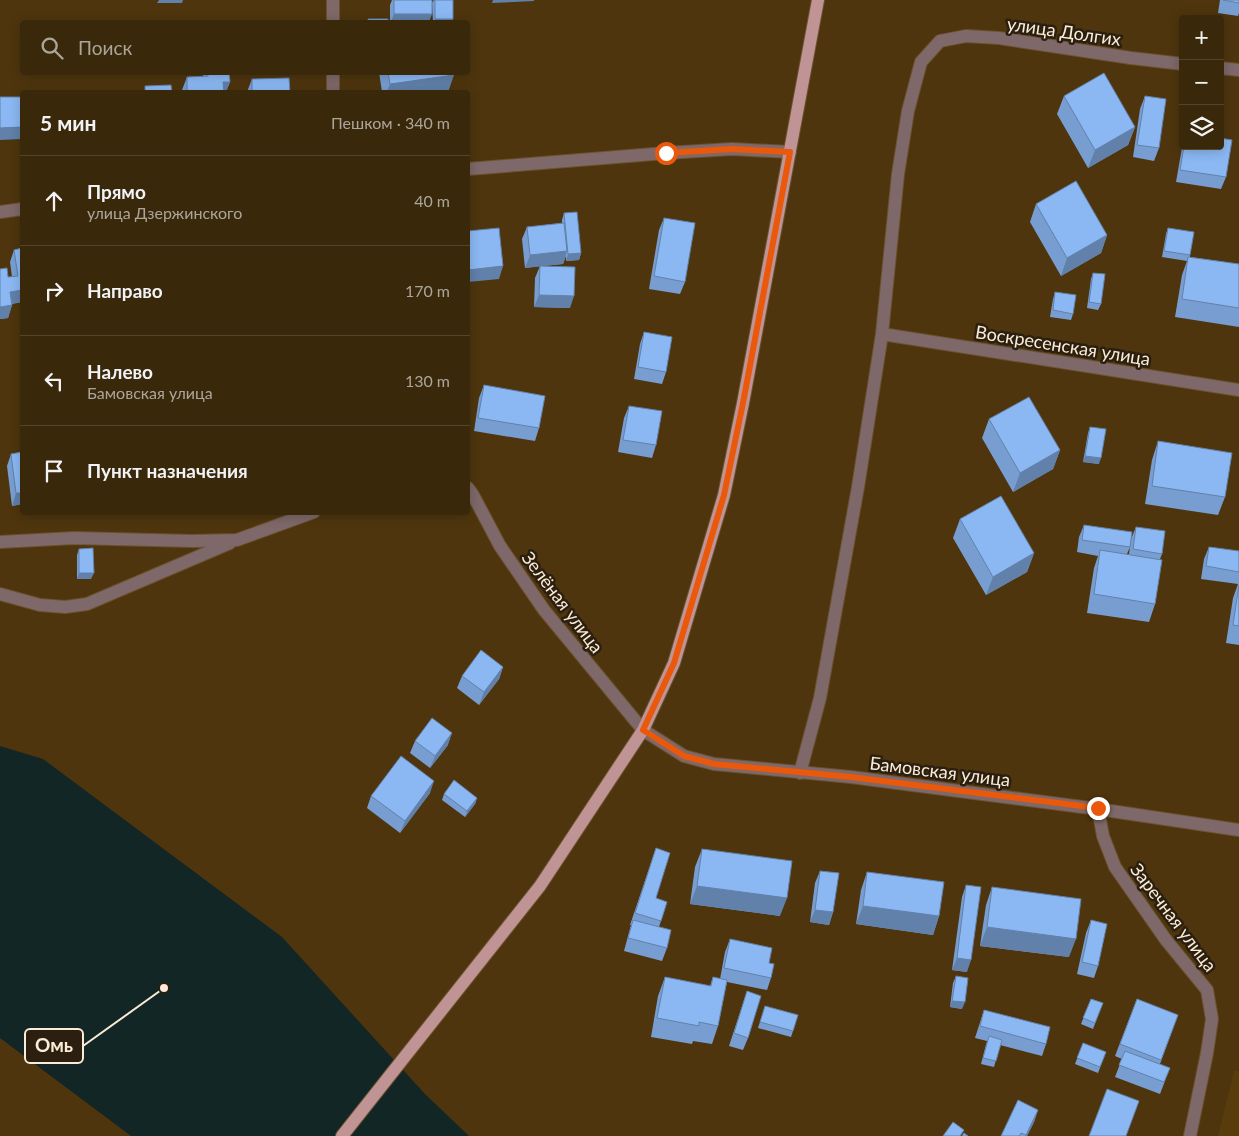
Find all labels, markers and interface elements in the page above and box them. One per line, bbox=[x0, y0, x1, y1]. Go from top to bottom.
street label: улица Долгих bbox=[1006, 12, 1122, 50]
map controls bbox=[1179, 15, 1224, 150]
button: + bbox=[1179, 15, 1224, 60]
search box bbox=[20, 20, 470, 75]
icon: search bbox=[38, 34, 66, 62]
text: Поиск bbox=[78, 36, 132, 59]
button: − bbox=[1179, 60, 1224, 105]
button: layers bbox=[1179, 105, 1224, 150]
text: 5 мин bbox=[40, 110, 97, 135]
text: Пешком · 340 m bbox=[331, 113, 450, 132]
route start bbox=[655, 142, 678, 165]
text: Прямо bbox=[87, 180, 146, 203]
icon: ahead bbox=[40, 187, 68, 215]
text: 40 m bbox=[414, 191, 450, 210]
text: улица Дзержинского bbox=[87, 203, 242, 222]
icon: right bbox=[40, 277, 68, 305]
text: Направо bbox=[87, 279, 163, 302]
text: 170 m bbox=[405, 281, 450, 300]
street label: Воскресенская улица bbox=[974, 320, 1152, 370]
text: Налево bbox=[87, 360, 153, 383]
icon: left bbox=[40, 367, 68, 395]
text: 130 m bbox=[405, 371, 450, 390]
text: Бамовская улица bbox=[87, 383, 213, 402]
icon: arrive bbox=[40, 457, 68, 485]
text: Пункт назначения bbox=[87, 459, 248, 482]
street label: Зелёная улица bbox=[518, 547, 608, 657]
street label: Бамовская улица bbox=[868, 751, 1012, 791]
route end bbox=[1087, 797, 1110, 820]
street label: Заречная улица bbox=[1126, 859, 1222, 975]
callout: Омь bbox=[25, 1029, 83, 1063]
text: Омь bbox=[35, 1033, 73, 1056]

